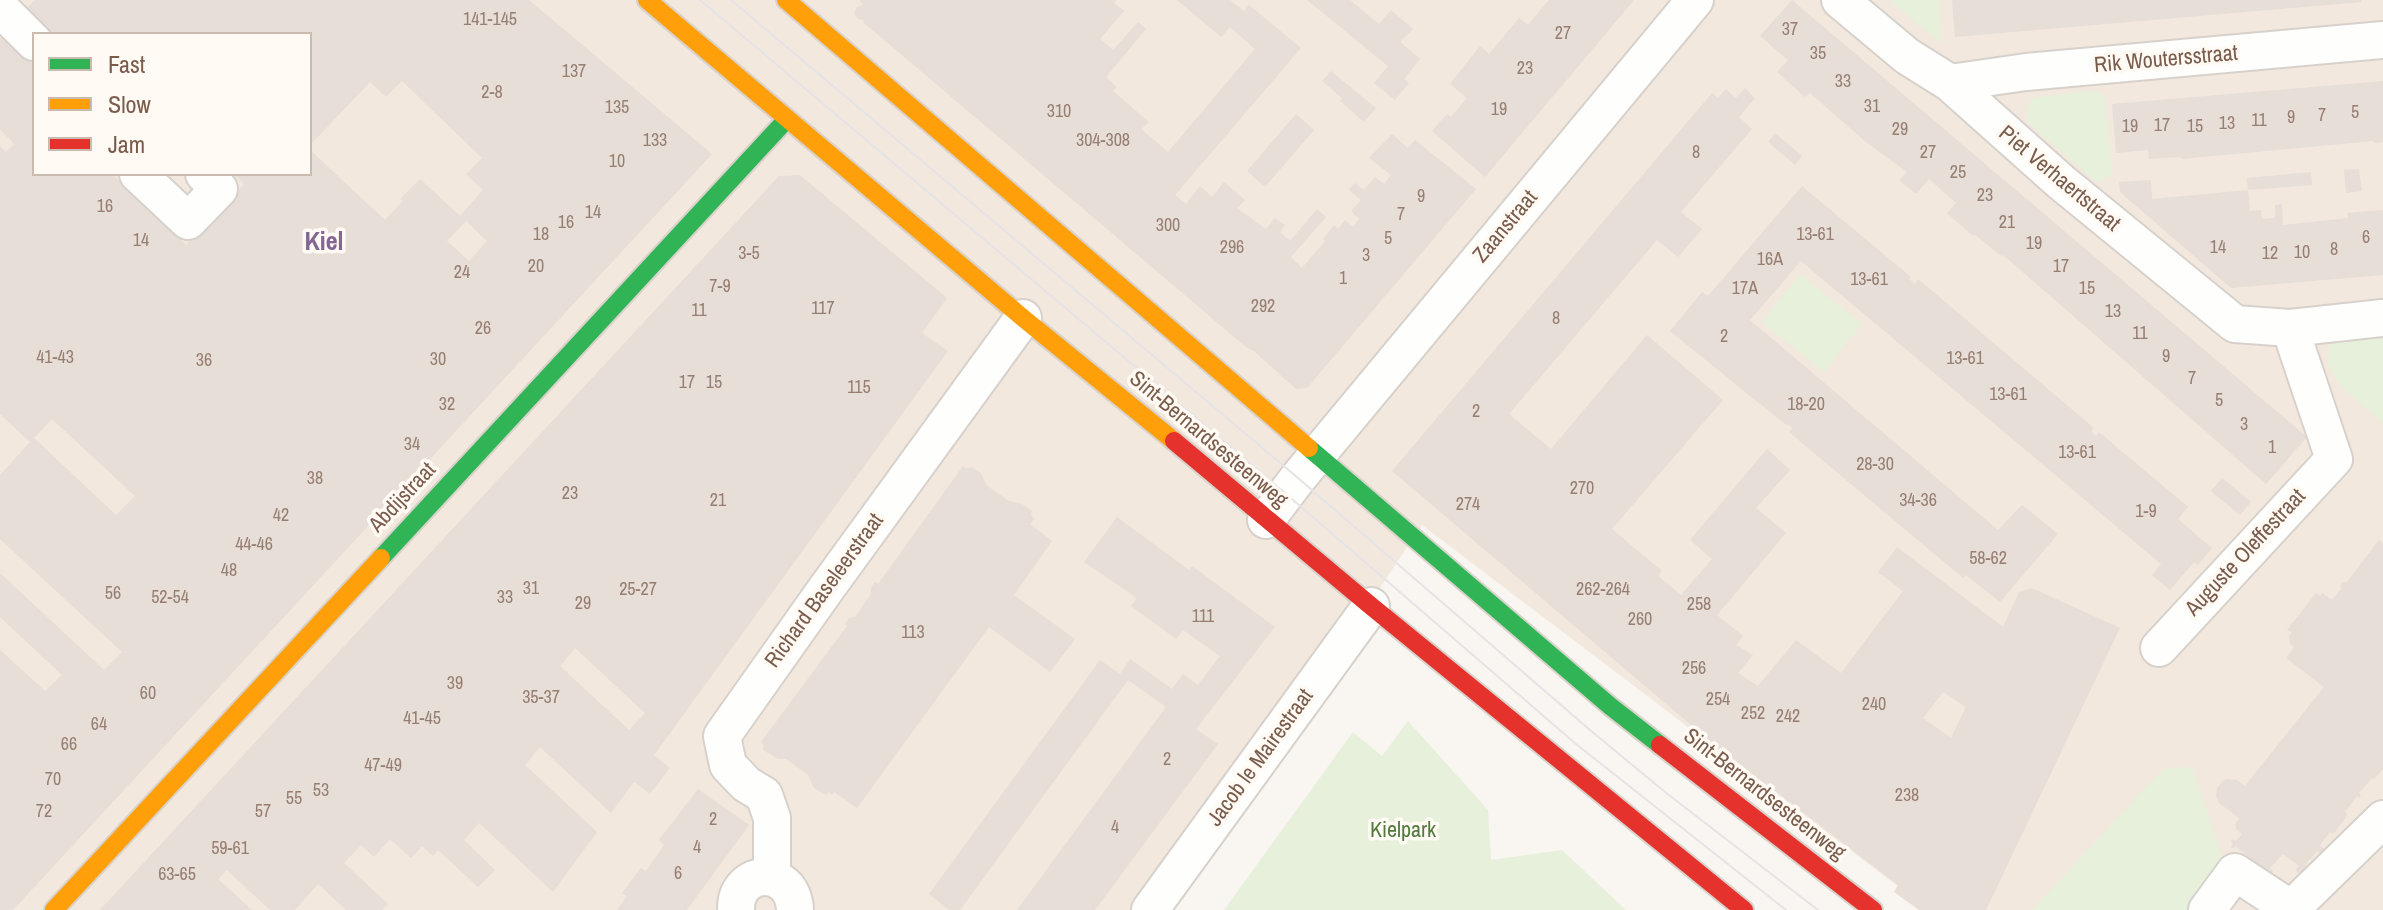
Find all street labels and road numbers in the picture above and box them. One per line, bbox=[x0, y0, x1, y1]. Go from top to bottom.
street label: Rik Woutersstraat bbox=[2093, 41, 2239, 79]
street label: Piet Verhaertstraat bbox=[1993, 121, 2125, 237]
street label: Zaanstraat bbox=[1468, 185, 1544, 269]
street label: Sint-Bernardsesteenweg bbox=[1123, 366, 1293, 514]
street label: Abdijstraat bbox=[364, 457, 442, 539]
street label: Auguste Oleffestraat bbox=[2180, 484, 2312, 622]
street label: Richard Baseleerstraat bbox=[760, 509, 890, 673]
street label: Jacob le Mairestraat bbox=[1202, 684, 1320, 832]
street label: Sint-Bernardsesteenweg bbox=[1678, 723, 1850, 867]

